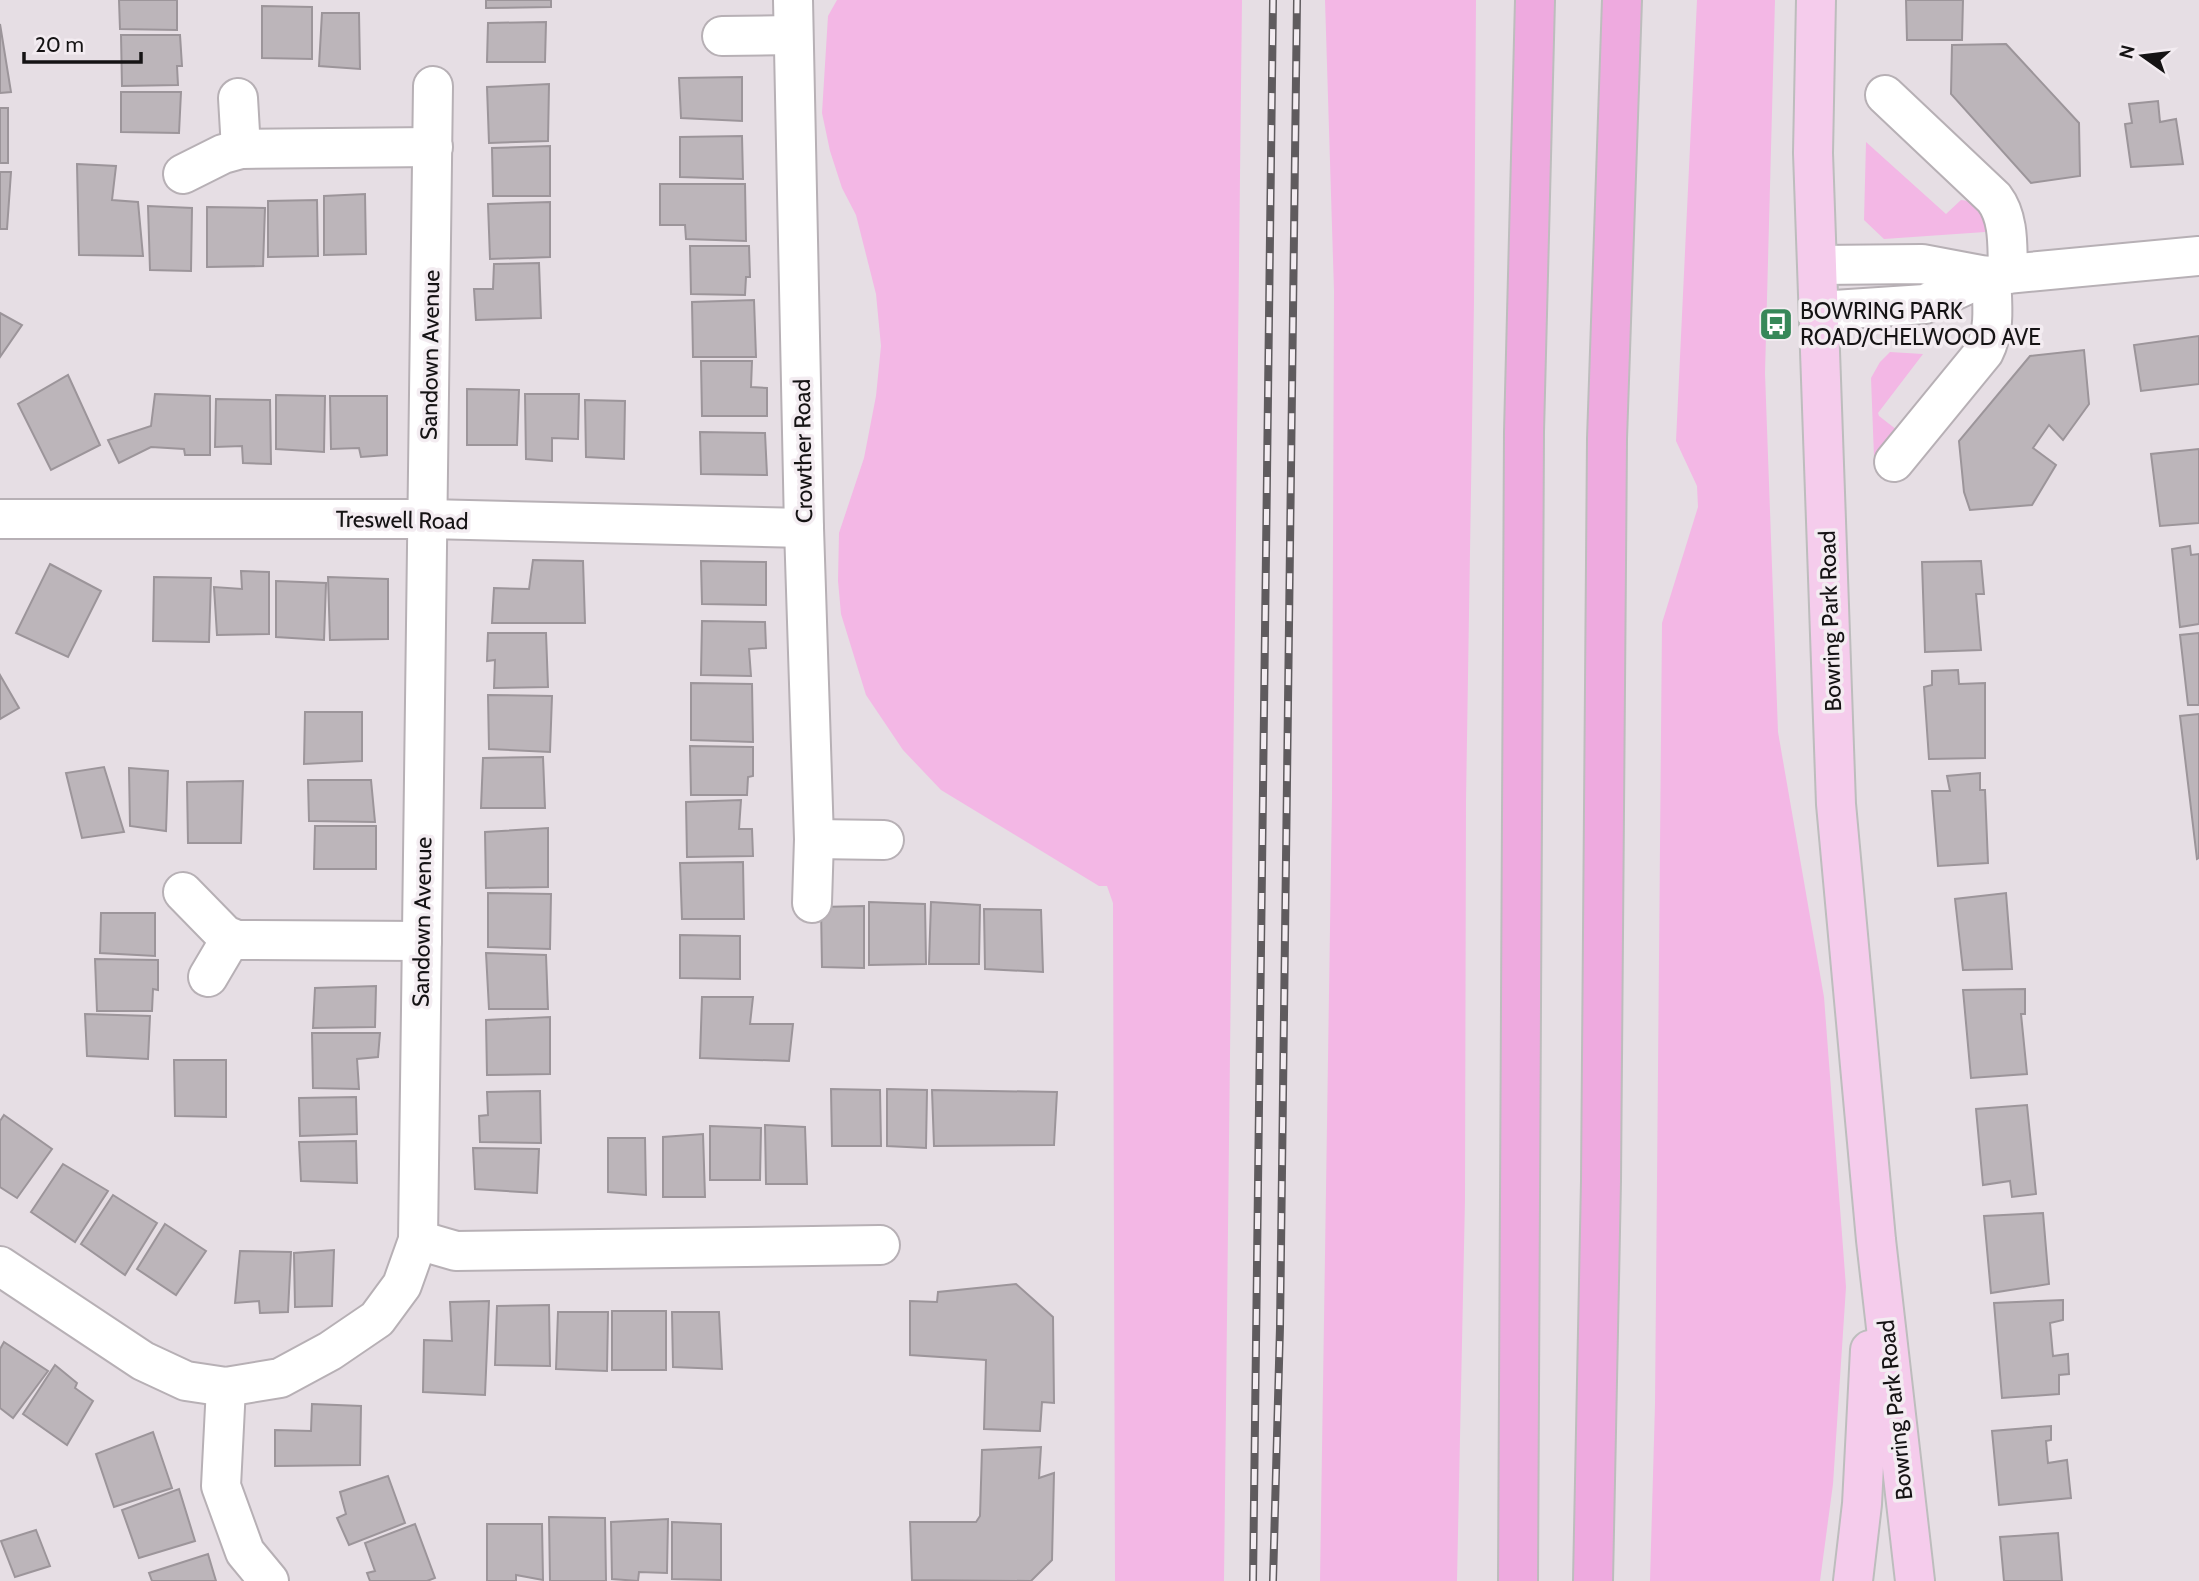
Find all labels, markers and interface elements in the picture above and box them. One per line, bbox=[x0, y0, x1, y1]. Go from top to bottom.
scale bar bbox=[24, 21, 142, 65]
north arrow bbox=[2108, 21, 2178, 91]
text: 20 m bbox=[35, 32, 84, 57]
text: N bbox=[2114, 43, 2140, 61]
street label: Sandown Avenue bbox=[415, 269, 445, 440]
place label: BOWRING PARK ROAD/CHELWOOD AVE bbox=[1800, 297, 2041, 351]
bus stop icon: BOWRING PARK ROAD/CHELWOOD AVE bbox=[1757, 305, 1795, 343]
street label: Crowther Road bbox=[788, 379, 818, 523]
street label: Treswell Road bbox=[335, 505, 469, 535]
street label: Bowring Park Road bbox=[1813, 530, 1847, 712]
street label: Sandown Avenue bbox=[407, 836, 437, 1007]
street label: Bowring Park Road bbox=[1872, 1318, 1918, 1502]

